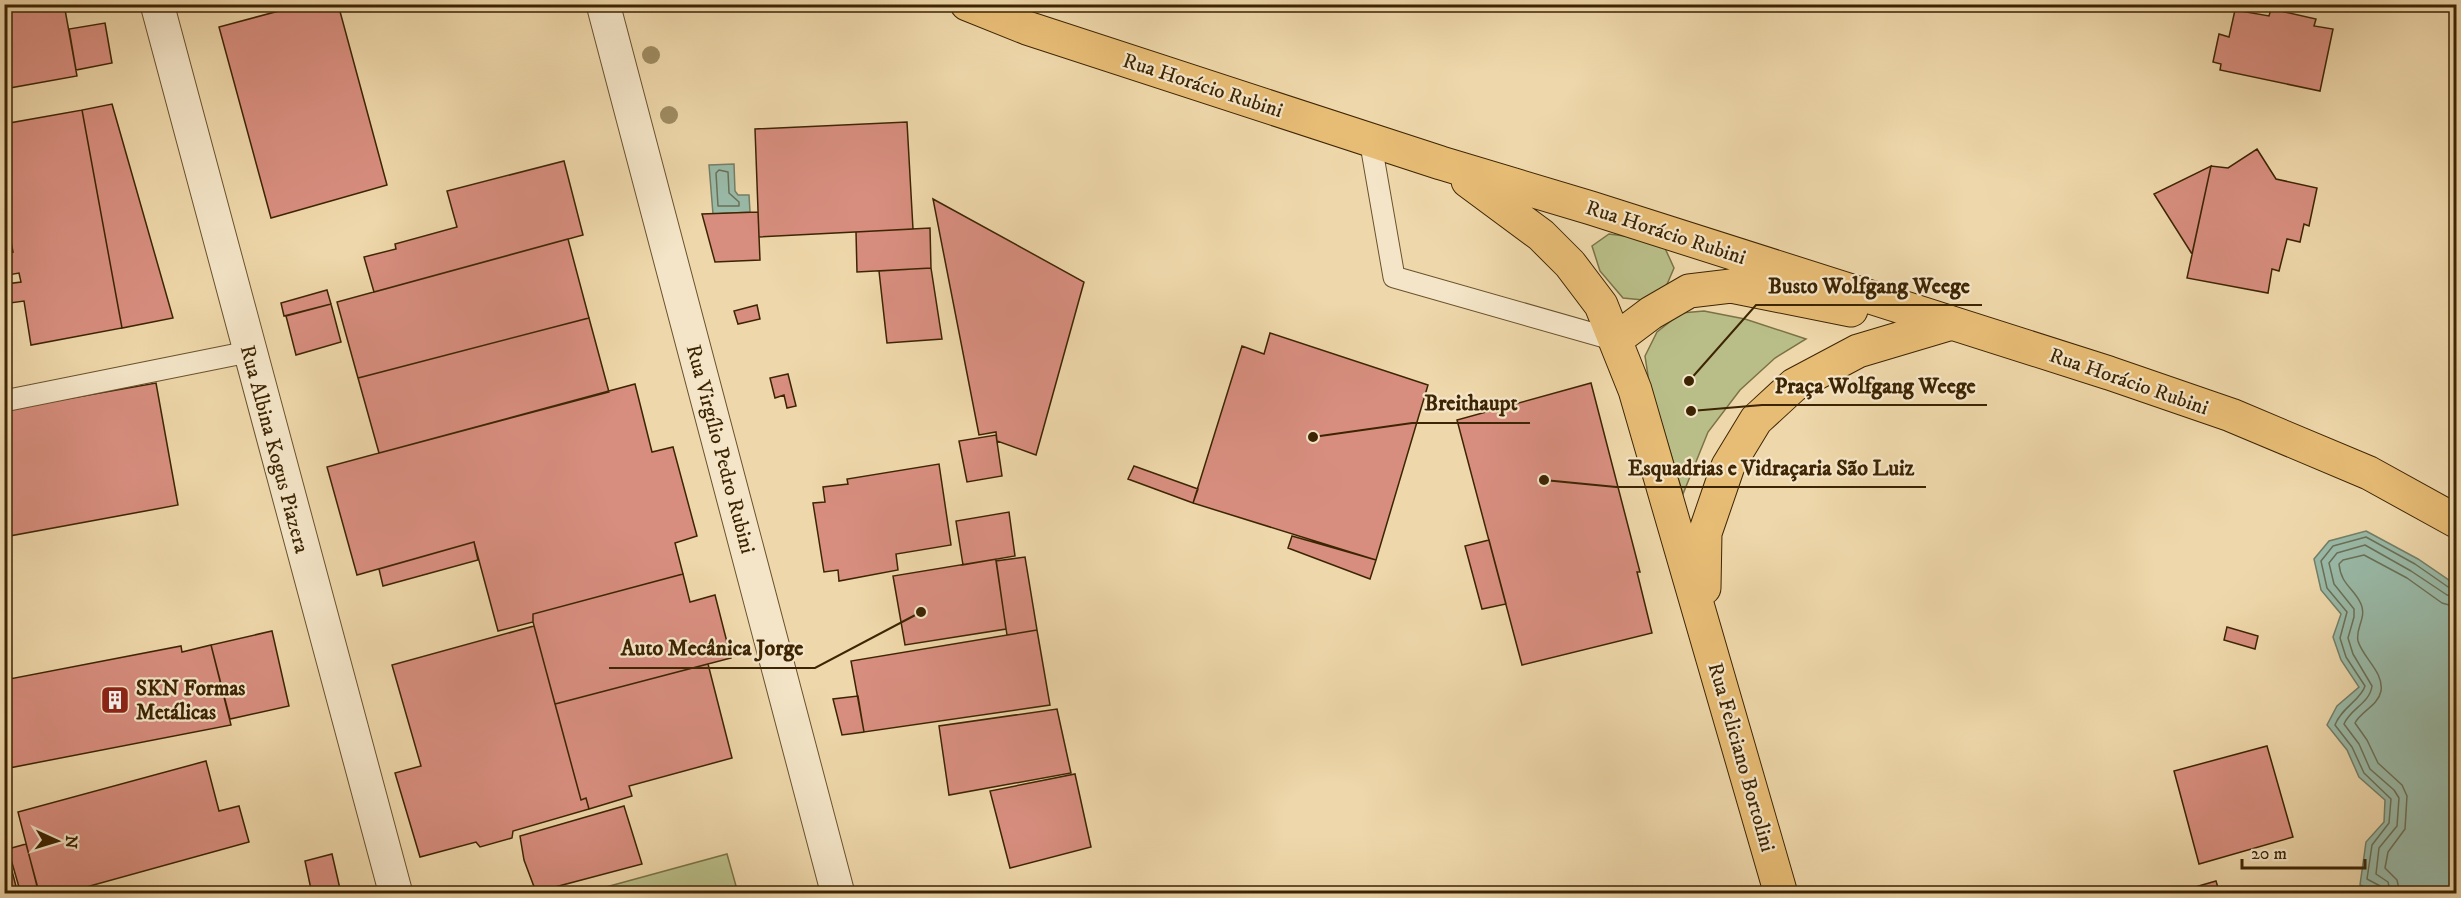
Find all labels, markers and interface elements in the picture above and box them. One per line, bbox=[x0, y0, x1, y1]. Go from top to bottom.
street label: Rua Horácio Rubini bbox=[1119, 48, 1286, 124]
street label: Rua Horácio Rubini bbox=[1582, 195, 1749, 271]
callout: Busto Wolfgang Weege bbox=[1756, 265, 1982, 305]
text: Busto Wolfgang Weege bbox=[1768, 273, 1970, 300]
street label: Rua Albina Kogus Piazera bbox=[234, 342, 314, 556]
street label: Rua Virgílio Pedro Rubini bbox=[680, 342, 760, 557]
street label: Rua Horácio Rubini bbox=[2046, 343, 2212, 421]
callout: Praça Wolfgang Weege bbox=[1762, 365, 1987, 405]
text: Praça Wolfgang Weege bbox=[1774, 373, 1976, 400]
callout: Breithaupt bbox=[1412, 383, 1530, 423]
text: Breithaupt bbox=[1424, 390, 1518, 417]
callout: Esquadrias e Vidraçaria São Luiz bbox=[1616, 447, 1926, 487]
text: Esquadrias e Vidraçaria São Luiz bbox=[1628, 455, 1915, 482]
callout: Auto Mecânica Jorge bbox=[609, 628, 815, 668]
text: Auto Mecânica Jorge bbox=[620, 635, 803, 662]
street label: Rua Feliciano Bortolini bbox=[1702, 660, 1780, 855]
place label: SKN Formas Metálicas bbox=[136, 676, 245, 726]
building icon: SKN Formas Metálicas bbox=[99, 684, 131, 716]
north arrow bbox=[27, 811, 87, 871]
scale bar bbox=[2242, 832, 2365, 870]
text: N bbox=[61, 835, 81, 849]
text: 20 m bbox=[2251, 843, 2287, 865]

